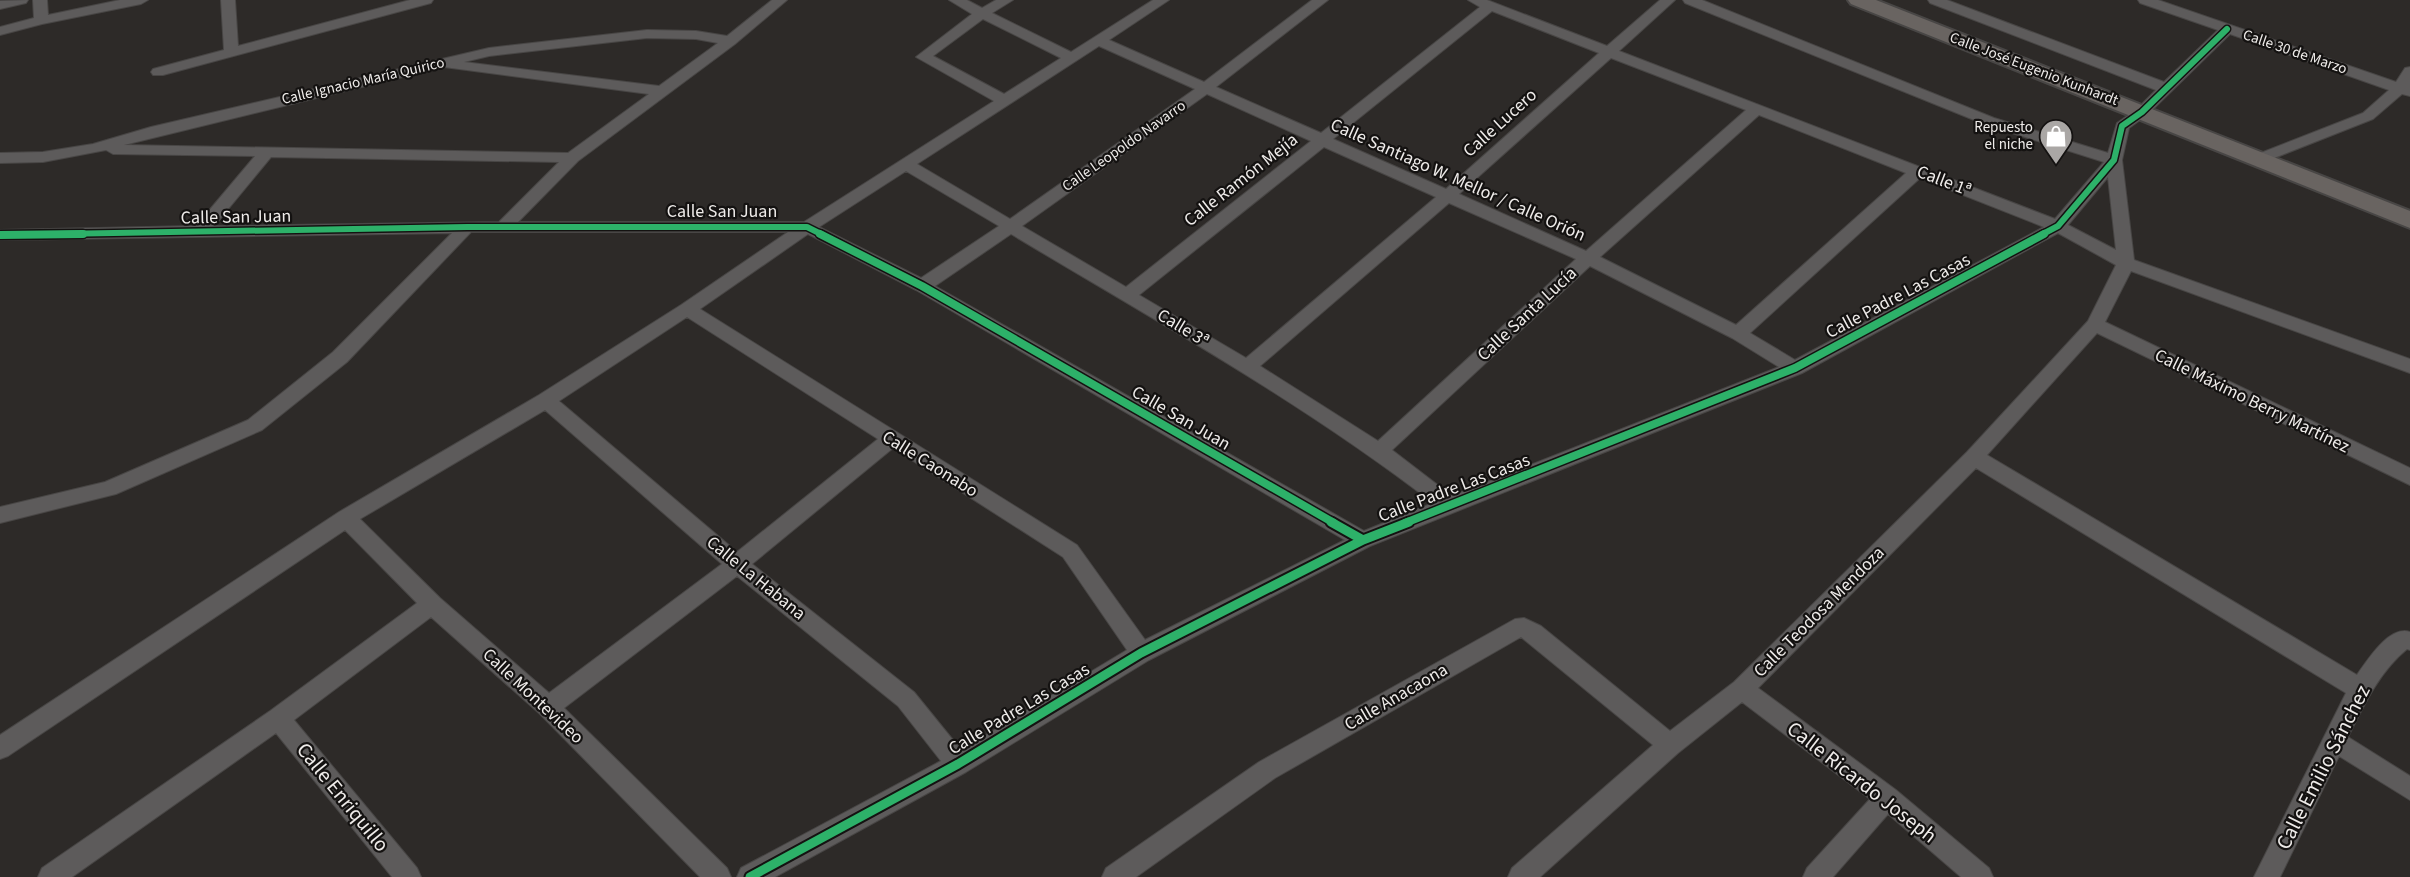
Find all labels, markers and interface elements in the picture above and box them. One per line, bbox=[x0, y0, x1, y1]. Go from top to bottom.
street label: Calle 30 de Marzo bbox=[2240, 24, 2350, 80]
street label: Calle José Eugenio Kunhardt bbox=[1947, 27, 2121, 111]
street label: Calle Ignacio María Quirico bbox=[280, 52, 446, 110]
street label: Calle Lucero bbox=[1457, 83, 1543, 163]
street label: Calle Leopoldo Navarro bbox=[1058, 95, 1190, 197]
street label: Calle Santiago W. Mellor / Calle Orión bbox=[1326, 112, 1590, 248]
place label: Repuesto el niche bbox=[1974, 117, 2033, 155]
shop icon: Repuesto el niche bbox=[2038, 118, 2074, 165]
street label: Calle Ramón Mejía bbox=[1179, 128, 1303, 232]
street label: Calle 1ª bbox=[1913, 159, 1975, 203]
street label: Calle San Juan bbox=[667, 199, 777, 224]
street label: Calle San Juan bbox=[181, 204, 291, 230]
street label: Calle Padre Las Casas bbox=[1821, 247, 1975, 345]
street label: Calle Santa Lucía bbox=[1472, 261, 1582, 367]
street label: Calle 3ª bbox=[1152, 303, 1214, 353]
street label: Calle Máximo Berry Martínez bbox=[2150, 343, 2354, 459]
street label: Calle San Juan bbox=[1127, 380, 1235, 456]
street label: Calle Caonabo bbox=[877, 425, 983, 503]
street label: Calle Padre Las Casas bbox=[1375, 448, 1533, 528]
street label: Calle La Habana bbox=[701, 530, 811, 626]
street label: Calle Teodosa Mendoza bbox=[1748, 541, 1890, 683]
street label: Calle Montevideo bbox=[477, 642, 589, 750]
street label: Calle Padre Las Casas bbox=[944, 657, 1094, 761]
street label: Calle Anacaona bbox=[1340, 657, 1452, 737]
street label: Calle Emilio Sánchez bbox=[2268, 679, 2378, 855]
street label: Calle Ricardo Joseph bbox=[1781, 714, 1943, 850]
street label: Calle Enriquillo bbox=[289, 736, 397, 858]

